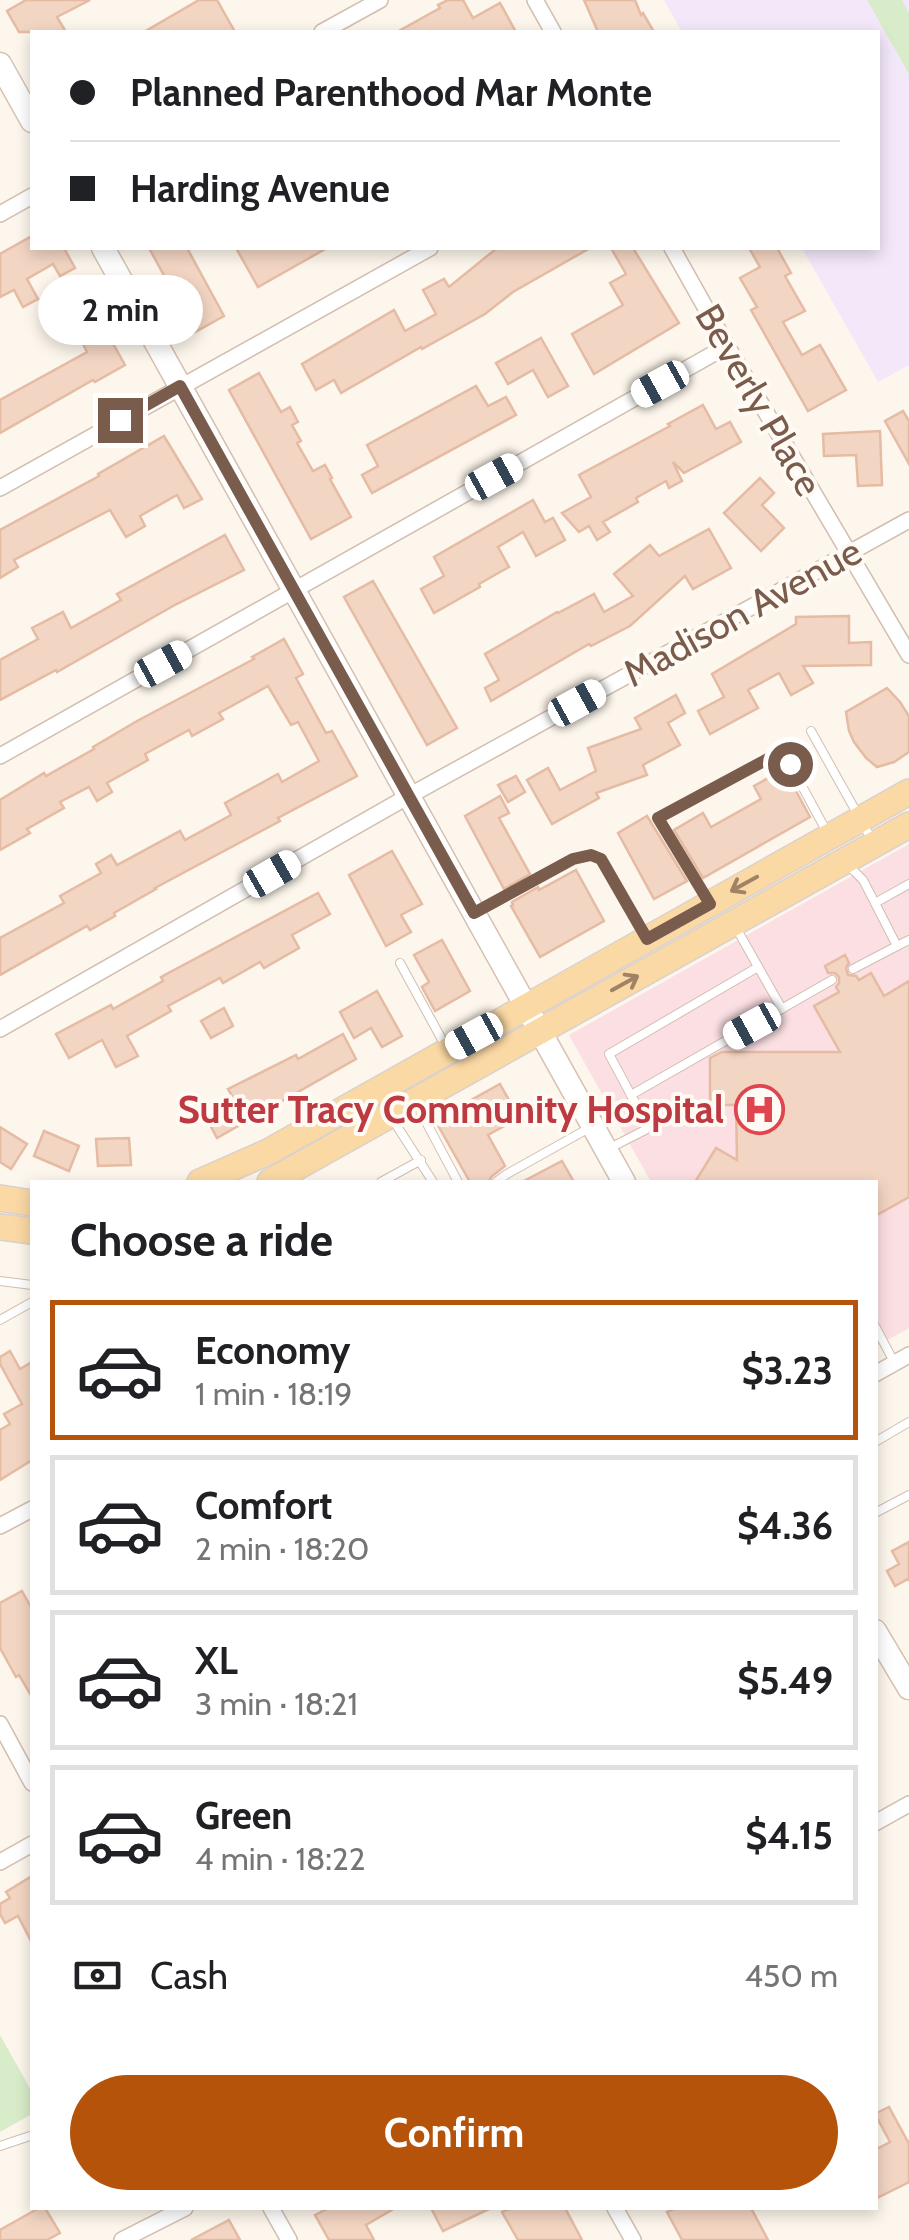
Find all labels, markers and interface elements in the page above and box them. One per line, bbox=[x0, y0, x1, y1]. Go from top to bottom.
text: Planned Parenthood Mar Monte bbox=[130, 69, 652, 116]
text: Harding Avenue bbox=[130, 165, 390, 212]
callout: 2 min bbox=[38, 275, 202, 345]
text: 2 min bbox=[82, 290, 159, 329]
street label: Beverly Place bbox=[685, 296, 833, 504]
car bbox=[626, 356, 694, 412]
route end bbox=[98, 398, 143, 443]
car bbox=[460, 449, 528, 505]
street label: Madison Avenue bbox=[615, 527, 869, 697]
car bbox=[129, 636, 197, 692]
car bbox=[543, 675, 611, 731]
route start bbox=[768, 742, 813, 787]
car bbox=[239, 846, 305, 902]
one-way arrow bbox=[731, 874, 759, 894]
one-way arrow bbox=[610, 973, 639, 993]
car bbox=[718, 998, 786, 1054]
car bbox=[440, 1008, 508, 1064]
hospital icon: Sutter Tracy Community Hospital bbox=[733, 1083, 785, 1135]
place label: Sutter Tracy Community Hospital bbox=[178, 1086, 724, 1133]
text: Choose a ride bbox=[70, 1213, 333, 1267]
icon: car bbox=[75, 1325, 165, 1415]
text: Economy bbox=[195, 1327, 350, 1374]
text: $3.23 bbox=[741, 1347, 833, 1394]
text: 1 min · 18:19 bbox=[195, 1374, 352, 1413]
icon: car bbox=[75, 1480, 165, 1570]
text: Comfort bbox=[195, 1482, 332, 1529]
text: $4.36 bbox=[737, 1502, 833, 1549]
text: 2 min · 18:20 bbox=[195, 1529, 369, 1568]
icon: car bbox=[75, 1635, 165, 1725]
text: XL bbox=[195, 1637, 238, 1684]
text: $5.49 bbox=[737, 1657, 833, 1704]
text: 3 min · 18:21 bbox=[195, 1684, 358, 1723]
icon: car bbox=[75, 1790, 165, 1880]
text: Green bbox=[195, 1792, 292, 1839]
text: $4.15 bbox=[745, 1812, 833, 1859]
text: 4 min · 18:22 bbox=[195, 1839, 365, 1878]
icon: cash bbox=[70, 1948, 125, 2003]
text: Cash bbox=[150, 1952, 228, 1999]
text: 450 m bbox=[745, 1956, 838, 1995]
button: Confirm bbox=[70, 2075, 838, 2190]

